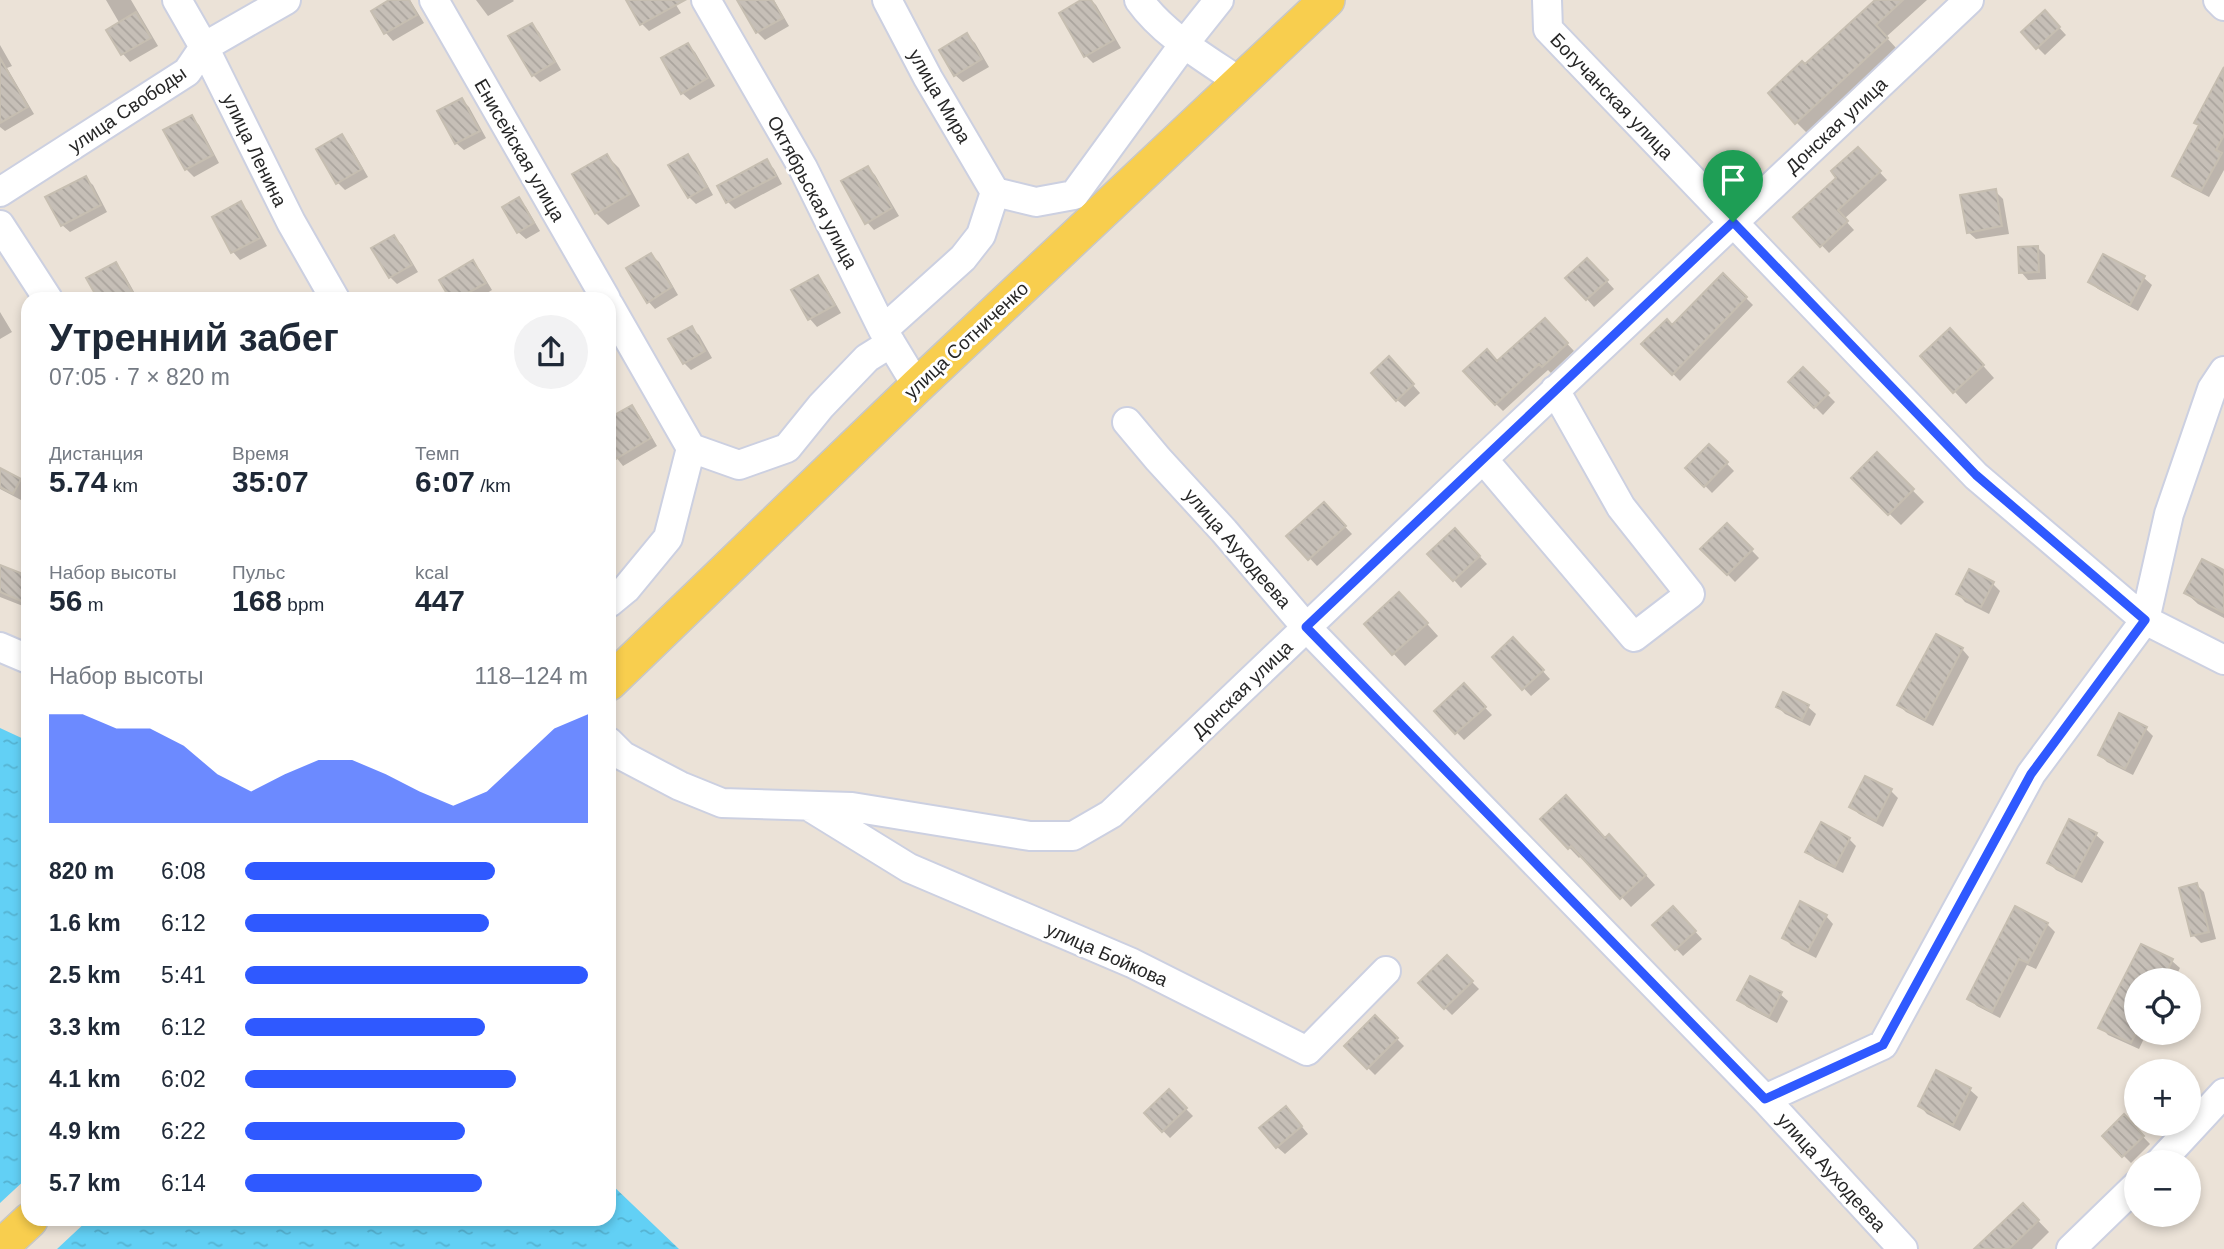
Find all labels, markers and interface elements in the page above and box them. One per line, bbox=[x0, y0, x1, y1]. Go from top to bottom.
street label: Богучанская улица bbox=[1546, 29, 1678, 164]
street label: улица Мира bbox=[904, 45, 975, 147]
street label: улица Свободы bbox=[64, 62, 190, 157]
street label: Донская улица bbox=[1781, 73, 1892, 178]
street label: Енисейская улица bbox=[470, 75, 569, 226]
street label: улица Ленина bbox=[218, 90, 291, 210]
street label: Октябрьская улица bbox=[763, 112, 862, 273]
pin bbox=[1703, 150, 1763, 222]
icon: arrive bbox=[1714, 161, 1752, 199]
street label: улица Сотниченко bbox=[900, 278, 1032, 403]
button: share bbox=[514, 315, 588, 389]
text: Утренний забег bbox=[49, 317, 339, 359]
text: 07:05 · 7 × 820 m bbox=[49, 364, 230, 390]
text: Дистанция bbox=[49, 443, 143, 464]
text: Время bbox=[232, 443, 289, 464]
text: Темп bbox=[415, 443, 459, 464]
text: 5.74 bbox=[49, 465, 107, 498]
text: 35:07 bbox=[232, 465, 309, 498]
text: 6:07 bbox=[415, 465, 475, 498]
text: km bbox=[107, 475, 138, 496]
text: /km bbox=[475, 475, 511, 496]
street label: улица Ауходеева bbox=[1180, 484, 1296, 613]
text: Набор высоты bbox=[49, 562, 177, 583]
text: Пульс bbox=[232, 562, 285, 583]
text: kcal bbox=[415, 562, 449, 583]
text: 56 bbox=[49, 584, 82, 617]
text: 168 bbox=[232, 584, 282, 617]
text: 447 bbox=[415, 584, 465, 617]
text: m bbox=[82, 594, 103, 615]
text: bpm bbox=[282, 594, 324, 615]
street label: Донская улица bbox=[1188, 636, 1297, 742]
text: Набор высоты bbox=[49, 663, 203, 689]
text: 118–124 m bbox=[475, 663, 588, 689]
text: 820 m bbox=[49, 858, 114, 884]
text: 6:08 bbox=[161, 858, 206, 884]
text: 1.6 km bbox=[49, 910, 121, 936]
text: 6:12 bbox=[161, 910, 206, 936]
street label: улица Бойкова bbox=[1043, 918, 1171, 991]
text: 2.5 km bbox=[49, 962, 121, 988]
text: 5:41 bbox=[161, 962, 206, 988]
map controls bbox=[2124, 968, 2201, 1227]
button: locate bbox=[2124, 968, 2201, 1045]
text: 3.3 km bbox=[49, 1014, 121, 1040]
text: 6:12 bbox=[161, 1014, 206, 1040]
button: + bbox=[2124, 1059, 2201, 1136]
text: 4.1 km bbox=[49, 1066, 121, 1092]
text: 6:02 bbox=[161, 1066, 206, 1092]
street label: улица Ауходеева bbox=[1773, 1109, 1890, 1236]
text: 4.9 km bbox=[49, 1118, 121, 1144]
text: 6:22 bbox=[161, 1118, 206, 1144]
button: − bbox=[2124, 1150, 2201, 1227]
text: 5.7 km bbox=[49, 1170, 121, 1196]
text: 6:14 bbox=[161, 1170, 206, 1196]

